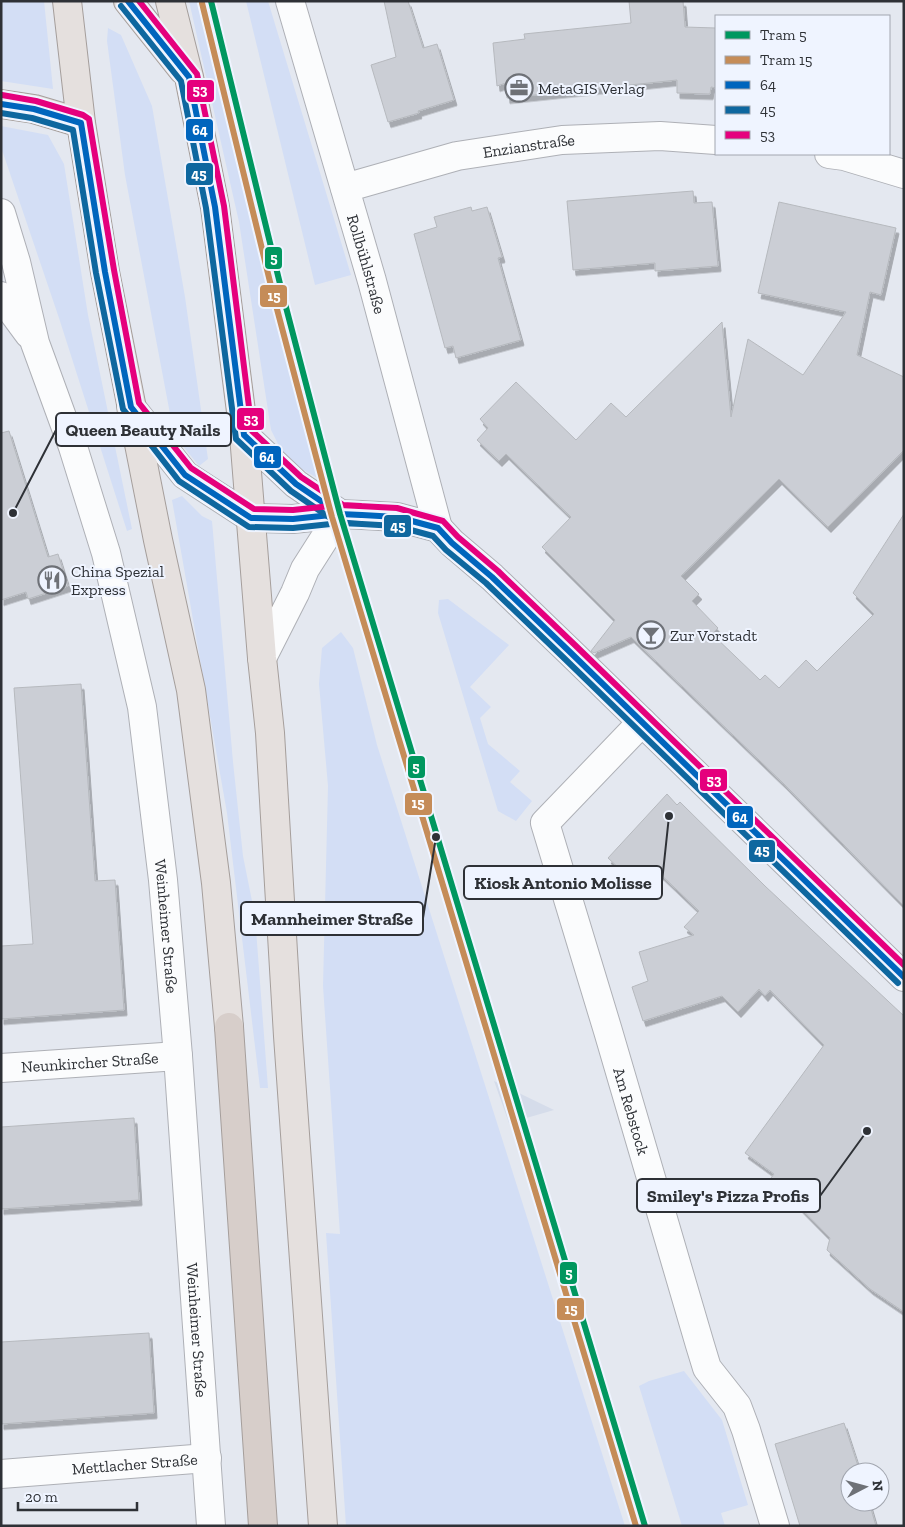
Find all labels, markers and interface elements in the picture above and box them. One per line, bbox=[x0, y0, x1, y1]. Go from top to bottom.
legend bbox=[715, 15, 890, 155]
text: Tram 5 bbox=[760, 26, 807, 44]
text: Tram 15 bbox=[760, 51, 813, 69]
office icon: MetaGIS Verlag bbox=[504, 73, 534, 103]
text: 64 bbox=[760, 76, 776, 94]
line badge: 53 bbox=[186, 79, 215, 103]
place label: MetaGIS Verlag bbox=[538, 79, 645, 98]
text: 53 bbox=[193, 82, 208, 99]
text: 45 bbox=[760, 101, 776, 119]
line badge: 64 bbox=[185, 118, 214, 142]
text: 64 bbox=[192, 122, 208, 139]
text: 53 bbox=[760, 126, 775, 144]
street label: Enzianstraße bbox=[481, 130, 575, 161]
line badge: 45 bbox=[185, 162, 214, 186]
text: 45 bbox=[191, 166, 207, 183]
street label: Rollbühlstraße bbox=[343, 212, 390, 316]
line badge: 5 bbox=[264, 246, 283, 270]
text: 5 bbox=[270, 250, 278, 267]
line badge: 15 bbox=[259, 284, 288, 308]
text: 15 bbox=[268, 288, 280, 305]
line badge: 53 bbox=[236, 407, 265, 431]
text: 53 bbox=[244, 411, 259, 428]
callout: Queen Beauty Nails bbox=[56, 413, 231, 446]
text: Queen Beauty Nails bbox=[65, 419, 221, 441]
line badge: 64 bbox=[253, 445, 282, 469]
text: 64 bbox=[259, 449, 275, 466]
line badge: 45 bbox=[383, 514, 412, 538]
text: 45 bbox=[390, 518, 406, 535]
place label: China Spezial Express bbox=[71, 562, 164, 599]
restaurant icon: China Spezial Express bbox=[37, 565, 67, 595]
bar icon: Zur Vorstadt bbox=[636, 620, 666, 650]
place label: Zur Vorstadt bbox=[670, 626, 757, 645]
line badge: 5 bbox=[407, 755, 426, 779]
text: 5 bbox=[412, 759, 420, 776]
line badge: 53 bbox=[699, 768, 728, 792]
text: 53 bbox=[707, 772, 722, 789]
line badge: 15 bbox=[404, 792, 433, 816]
text: 15 bbox=[412, 795, 424, 812]
line badge: 64 bbox=[726, 805, 754, 829]
text: 64 bbox=[732, 809, 748, 826]
line badge: 45 bbox=[748, 839, 776, 863]
text: 45 bbox=[754, 842, 770, 859]
street label: Weinheimer Straße bbox=[151, 858, 182, 994]
callout: Kiosk Antonio Molisse bbox=[464, 866, 662, 899]
text: Kiosk Antonio Molisse bbox=[474, 872, 652, 894]
callout: Mannheimer Straße bbox=[241, 902, 423, 935]
text: Mannheimer Straße bbox=[251, 908, 413, 930]
street label: Neunkircher Straße bbox=[20, 1048, 159, 1076]
street label: Am Rebstock bbox=[610, 1065, 654, 1158]
callout: Smiley's Pizza Profis bbox=[637, 1179, 820, 1212]
text: Smiley's Pizza Profis bbox=[647, 1185, 809, 1207]
line badge: 5 bbox=[559, 1261, 578, 1285]
street label: Weinheimer Straße bbox=[183, 1262, 211, 1398]
text: 5 bbox=[565, 1265, 573, 1282]
line badge: 15 bbox=[556, 1297, 585, 1321]
text: 15 bbox=[565, 1301, 577, 1318]
street label: Mettlacher Straße bbox=[71, 1449, 198, 1478]
north arrow bbox=[840, 1462, 890, 1512]
scale bar bbox=[18, 1480, 136, 1512]
text: N bbox=[868, 1480, 886, 1492]
text: 20 m bbox=[25, 1488, 58, 1506]

